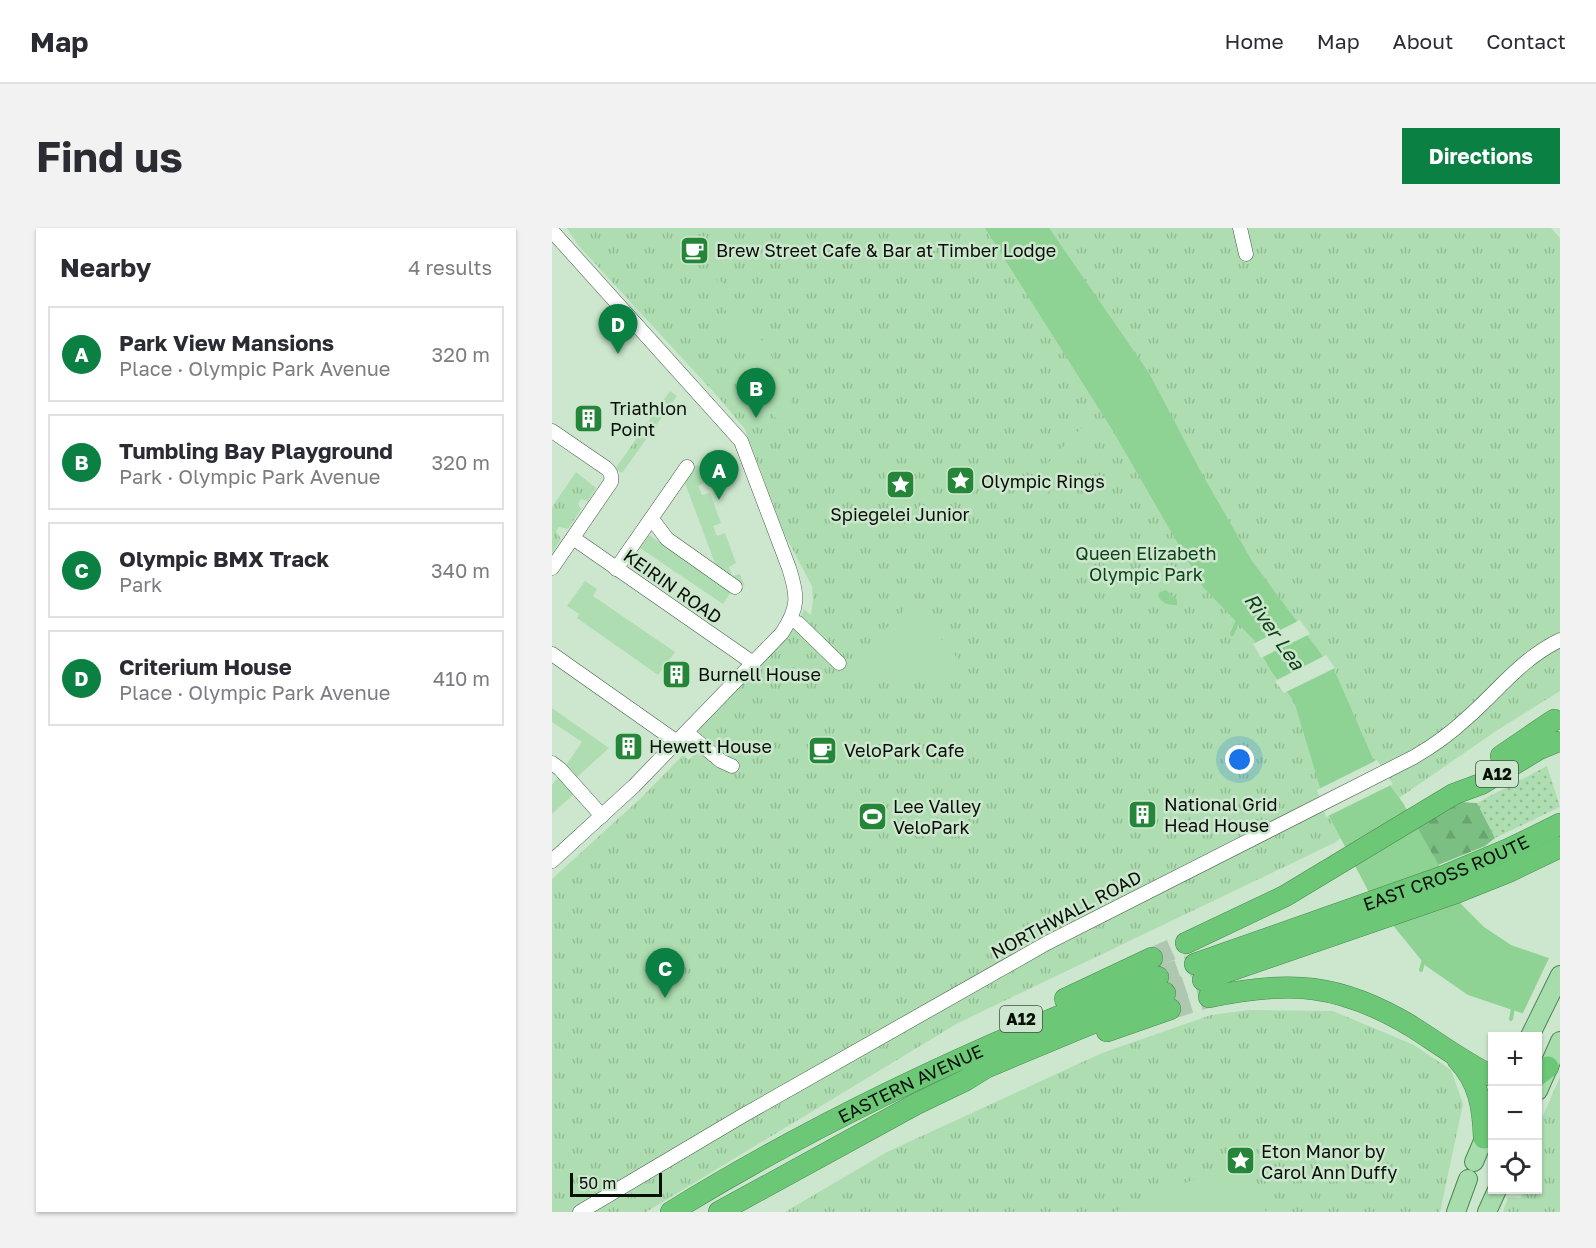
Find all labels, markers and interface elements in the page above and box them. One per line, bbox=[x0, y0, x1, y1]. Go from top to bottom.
text: Map bbox=[30, 25, 88, 58]
text: Home bbox=[1224, 28, 1284, 54]
text: Map bbox=[1317, 28, 1360, 54]
text: About bbox=[1393, 28, 1453, 54]
text: Contact bbox=[1486, 28, 1566, 54]
button: Directions bbox=[1402, 128, 1560, 184]
text: Find us bbox=[36, 131, 183, 181]
cafe icon: Brew Street Cafe & Bar at Timber Lodge bbox=[679, 234, 711, 266]
place label: Brew Street Cafe & Bar at Timber Lodge bbox=[716, 239, 1056, 261]
text: Nearby bbox=[60, 252, 151, 283]
text: 4 results bbox=[408, 255, 492, 279]
pin: D bbox=[598, 304, 638, 354]
text: Park View Mansions bbox=[119, 329, 334, 356]
text: A bbox=[74, 342, 89, 366]
text: 320 m bbox=[432, 342, 490, 366]
text: Place · Olympic Park Avenue bbox=[119, 356, 390, 380]
pin: B bbox=[736, 368, 776, 418]
place label: Triathlon Point bbox=[610, 397, 687, 440]
building icon: Triathlon Point bbox=[573, 402, 605, 434]
text: Tumbling Bay Playground bbox=[119, 437, 393, 464]
text: B bbox=[74, 450, 89, 474]
text: 320 m bbox=[432, 450, 490, 474]
pin: A bbox=[700, 450, 738, 500]
text: Park · Olympic Park Avenue bbox=[119, 464, 380, 488]
place icon: Olympic Rings bbox=[944, 465, 976, 497]
place icon: Spiegelei Junior bbox=[884, 469, 916, 501]
place label: Olympic Rings bbox=[981, 470, 1105, 492]
place label: Spiegelei Junior bbox=[830, 503, 970, 525]
park label: Queen Elizabeth Olympic Park bbox=[1075, 542, 1217, 585]
street label: KEIRIN ROAD bbox=[620, 544, 726, 628]
text: Olympic BMX Track bbox=[119, 545, 329, 572]
text: C bbox=[74, 558, 89, 582]
text: 340 m bbox=[431, 558, 490, 582]
text: Park bbox=[119, 572, 162, 596]
water label: River Lea bbox=[1240, 588, 1311, 675]
text: Criterium House bbox=[119, 653, 292, 680]
building icon: Burnell House bbox=[661, 658, 693, 690]
place label: Burnell House bbox=[698, 663, 821, 685]
text: D bbox=[74, 666, 89, 690]
text: 410 m bbox=[433, 666, 490, 690]
text: Place · Olympic Park Avenue bbox=[119, 680, 390, 704]
building icon: Hewett House bbox=[612, 730, 644, 762]
cafe icon: VeloPark Cafe bbox=[807, 734, 839, 766]
place label: Hewett House bbox=[649, 735, 772, 757]
place label: VeloPark Cafe bbox=[844, 739, 965, 761]
your location bbox=[1225, 745, 1254, 774]
road number: A12 bbox=[1476, 761, 1518, 787]
place label: National Grid Head House bbox=[1164, 793, 1278, 836]
place label: Lee Valley VeloPark bbox=[893, 795, 981, 838]
building icon: National Grid Head House bbox=[1127, 798, 1159, 830]
sports icon: Lee Valley VeloPark bbox=[856, 800, 888, 832]
street label: EAST CROSS ROUTE bbox=[1360, 830, 1532, 915]
street label: NORTHWALL ROAD bbox=[987, 865, 1145, 963]
pin: C bbox=[646, 948, 684, 998]
road number: A12 bbox=[1000, 1006, 1042, 1032]
map controls bbox=[1488, 1032, 1542, 1194]
button: + bbox=[1488, 1032, 1542, 1086]
street label: EASTERN AVENUE bbox=[834, 1039, 986, 1127]
button: − bbox=[1488, 1086, 1542, 1140]
place label: Eton Manor by Carol Ann Duffy bbox=[1261, 1140, 1397, 1183]
button: locate bbox=[1488, 1140, 1542, 1194]
place icon: Eton Manor by Carol Ann Duffy bbox=[1224, 1145, 1256, 1177]
scale bar bbox=[570, 1170, 662, 1198]
text: 50 m bbox=[579, 1173, 616, 1193]

